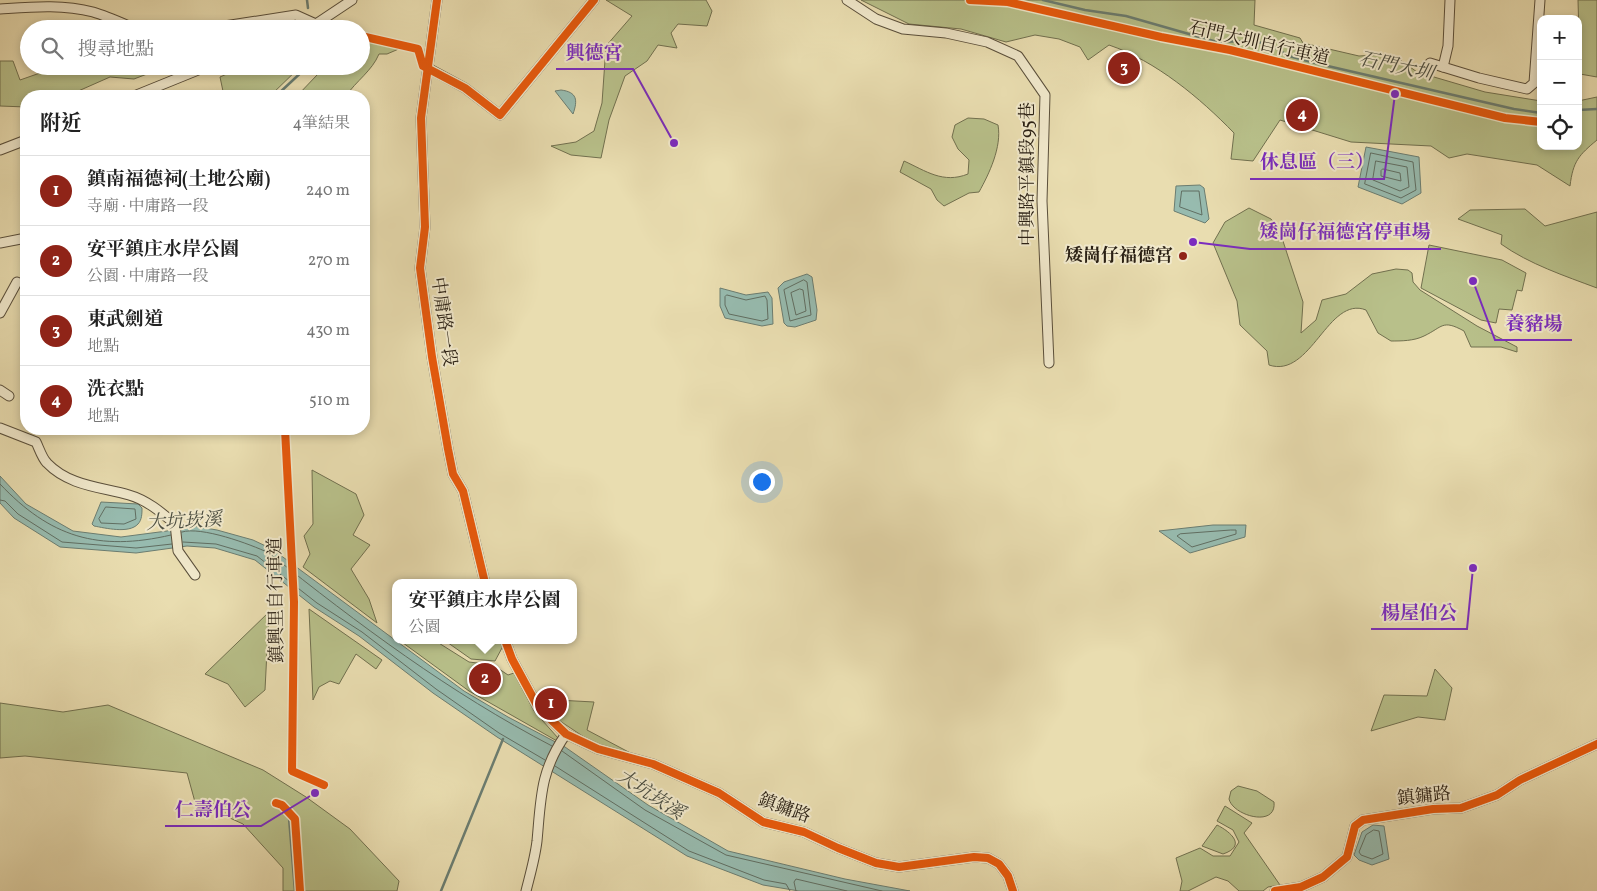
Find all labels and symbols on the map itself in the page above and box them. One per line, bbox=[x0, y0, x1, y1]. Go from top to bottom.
street label: 石門大圳自行車道 bbox=[1186, 16, 1332, 72]
callout: 興德宮 bbox=[556, 35, 633, 69]
text: 興德宮 bbox=[565, 41, 623, 67]
water label: 石門大圳 bbox=[1356, 46, 1439, 88]
pin: 3 bbox=[1108, 49, 1140, 87]
pin: 4 bbox=[1286, 96, 1318, 134]
street label: 中興路平鎮段95巷 bbox=[1016, 102, 1041, 246]
callout: 休息區（三） bbox=[1250, 145, 1384, 179]
text: 休息區（三） bbox=[1260, 150, 1374, 176]
callout: 矮崗仔福德宮停車場 bbox=[1250, 215, 1441, 249]
text: 矮崗仔福德宮停車場 bbox=[1259, 220, 1431, 246]
place label: 矮崗仔福德宮 bbox=[1065, 244, 1173, 269]
marker: 矮崗仔福德宮 bbox=[1177, 250, 1189, 262]
street label: 中庸路一段 bbox=[424, 276, 462, 368]
callout: 養豬場 bbox=[1495, 306, 1572, 340]
text: 養豬場 bbox=[1505, 312, 1563, 338]
your location bbox=[749, 469, 775, 495]
water label: 大坑崁溪 bbox=[145, 507, 225, 537]
street label: 鎮興里自行車道 bbox=[263, 537, 291, 663]
callout: 楊屋伯公 bbox=[1371, 595, 1467, 629]
text: 楊屋伯公 bbox=[1381, 601, 1457, 627]
pin: 2 bbox=[469, 660, 501, 698]
pin: 1 bbox=[535, 685, 567, 723]
water label: 大坑崁溪 bbox=[611, 763, 691, 828]
street label: 鎮鏞路 bbox=[1396, 782, 1452, 812]
street label: 鎮鏞路 bbox=[754, 788, 814, 830]
callout: 仁壽伯公 bbox=[165, 792, 261, 826]
text: 仁壽伯公 bbox=[175, 798, 251, 824]

